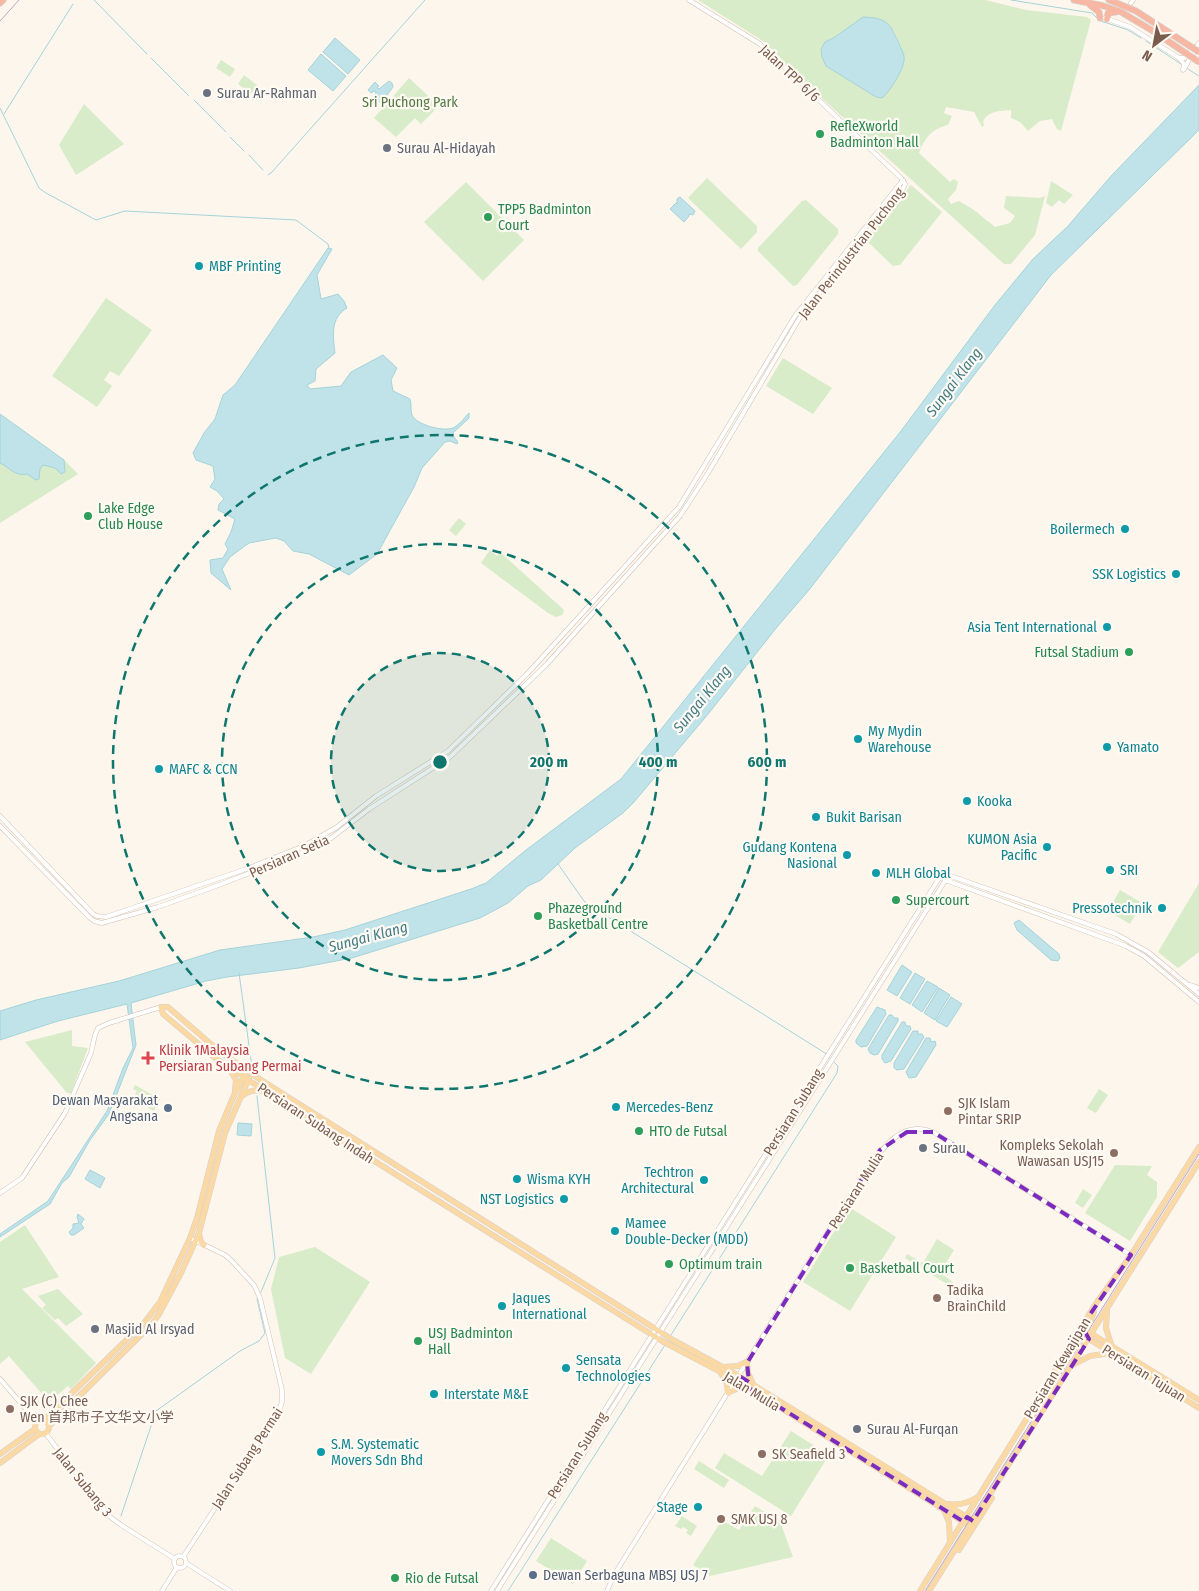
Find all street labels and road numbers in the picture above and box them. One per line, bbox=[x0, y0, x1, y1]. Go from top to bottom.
street label: Jalan TPP 6/6 bbox=[756, 41, 823, 105]
street label: Jalan Perindustrian Puchong bbox=[795, 184, 908, 322]
street label: Persiaran Setia bbox=[247, 831, 332, 882]
street label: Persiaran Subang bbox=[760, 1065, 827, 1159]
street label: Persiaran Subang Indah bbox=[254, 1079, 377, 1167]
street label: Persiaran Mulia bbox=[825, 1149, 888, 1232]
street label: Persiaran Kewajipan bbox=[1020, 1314, 1094, 1422]
street label: Persiaran Tujuan bbox=[1099, 1341, 1189, 1406]
street label: Jalan Mulia bbox=[720, 1368, 783, 1415]
street label: Jalan Subang Permai bbox=[208, 1404, 286, 1512]
street label: Persiaran Subang bbox=[544, 1408, 611, 1502]
street label: Jalan Subang 3 bbox=[50, 1444, 116, 1520]

